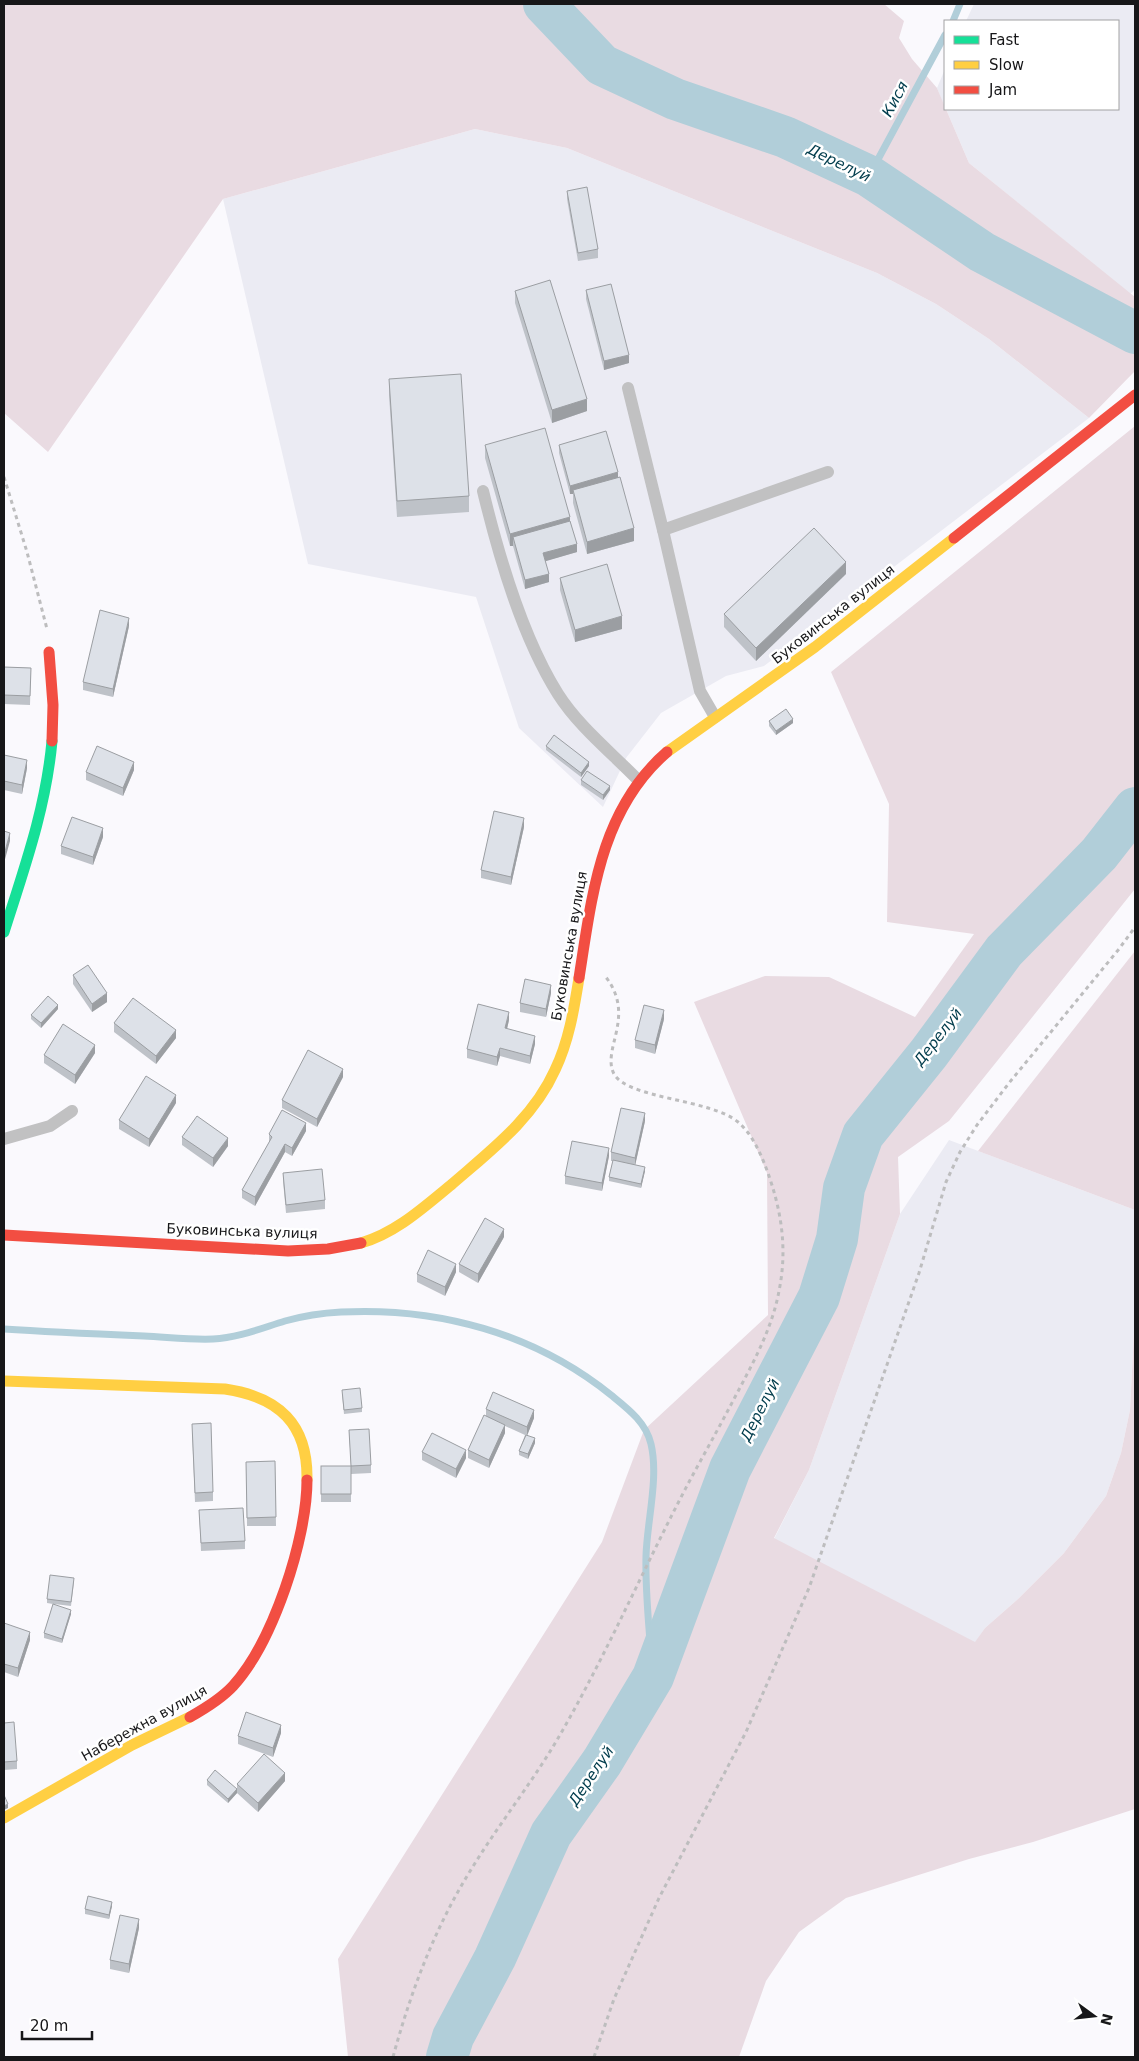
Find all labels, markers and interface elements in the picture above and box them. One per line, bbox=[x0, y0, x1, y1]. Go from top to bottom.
legend bbox=[944, 20, 1119, 110]
text: Fast bbox=[989, 31, 1019, 49]
text: Slow bbox=[989, 56, 1024, 74]
water label: Кися bbox=[878, 78, 912, 120]
text: Jam bbox=[988, 81, 1017, 99]
water label: Дерелуй bbox=[804, 140, 874, 186]
street label: Буковинська вулиця bbox=[768, 561, 898, 667]
street label: Буковинська вулиця bbox=[548, 870, 590, 1022]
water label: Дерелуй bbox=[909, 1005, 966, 1070]
street label: Буковинська вулиця bbox=[166, 1220, 318, 1242]
water label: Дерелуй bbox=[736, 1375, 784, 1445]
street label: Набережна вулиця bbox=[78, 1682, 210, 1764]
water label: Дерелуй bbox=[564, 1743, 618, 1810]
north arrow bbox=[1069, 1991, 1119, 2041]
scale bar bbox=[22, 2008, 92, 2040]
text: N bbox=[1097, 2012, 1116, 2027]
text: 20 m bbox=[30, 2017, 68, 2035]

